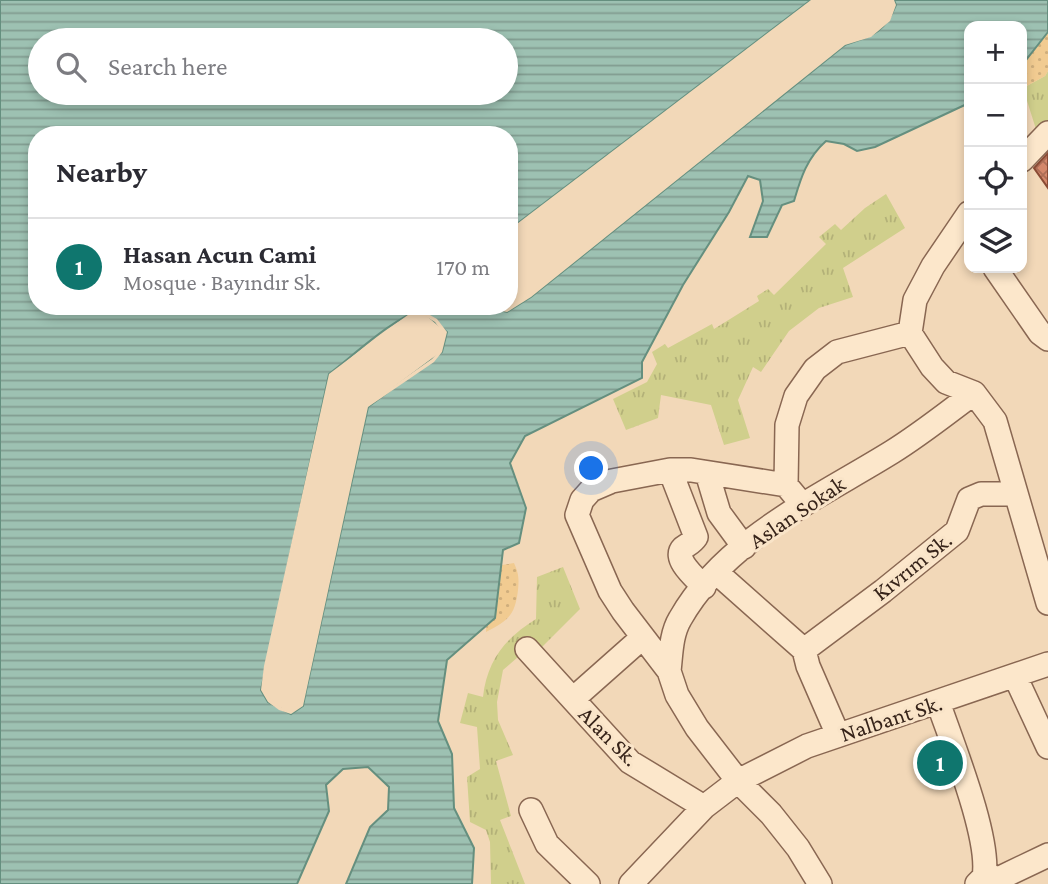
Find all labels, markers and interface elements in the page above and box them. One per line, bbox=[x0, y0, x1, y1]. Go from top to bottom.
map controls bbox=[964, 21, 1027, 273]
button: + bbox=[964, 21, 1027, 84]
search box bbox=[28, 28, 518, 105]
icon: search bbox=[52, 48, 90, 86]
text: Search here bbox=[108, 52, 227, 81]
button: − bbox=[964, 84, 1027, 147]
button: locate bbox=[964, 147, 1027, 210]
text: Nearby bbox=[56, 155, 147, 188]
button: layers bbox=[964, 210, 1027, 273]
text: Hasan Acun Cami bbox=[123, 240, 316, 269]
text: 1 bbox=[75, 254, 83, 280]
text: 170 m bbox=[436, 254, 490, 280]
text: Mosque · Bayındır Sk. bbox=[123, 269, 321, 295]
your location bbox=[574, 451, 608, 485]
street label: Aslan Sokak bbox=[744, 470, 850, 554]
street label: Kıvrım Sk. bbox=[867, 526, 957, 606]
street label: Nalbant Sk. bbox=[837, 689, 945, 747]
street label: Alan Sk. bbox=[574, 701, 644, 771]
pin: 1 bbox=[917, 737, 963, 789]

